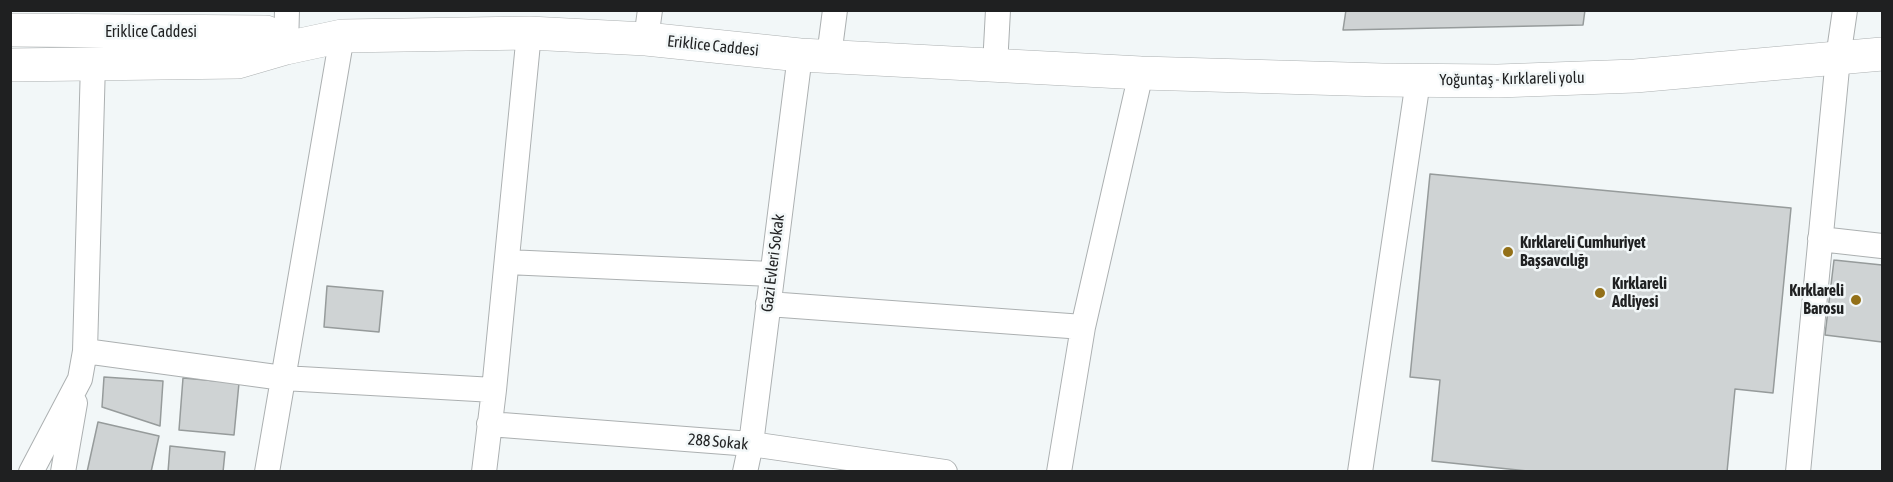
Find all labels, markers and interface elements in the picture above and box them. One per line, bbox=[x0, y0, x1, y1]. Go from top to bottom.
street label: Eriklice Caddesi bbox=[105, 22, 197, 42]
street label: Eriklice Caddesi bbox=[666, 32, 760, 60]
street label: Yoğuntaş - Kırklareli yolu bbox=[1439, 68, 1585, 90]
street label: Gazi Evleri Sokak bbox=[757, 213, 789, 313]
place label: Kırklareli Cumhuriyet Başsavcılığı bbox=[1520, 233, 1646, 271]
marker: Kırklareli Cumhuriyet Başsavcılığı bbox=[1501, 245, 1515, 259]
place label: Kırklareli Adliyesi bbox=[1612, 274, 1667, 312]
place label: Kırklareli Barosu bbox=[1789, 281, 1844, 319]
marker: Kırklareli Adliyesi bbox=[1593, 286, 1607, 300]
marker: Kırklareli Barosu bbox=[1849, 293, 1863, 307]
street label: 288 Sokak bbox=[687, 430, 749, 454]

